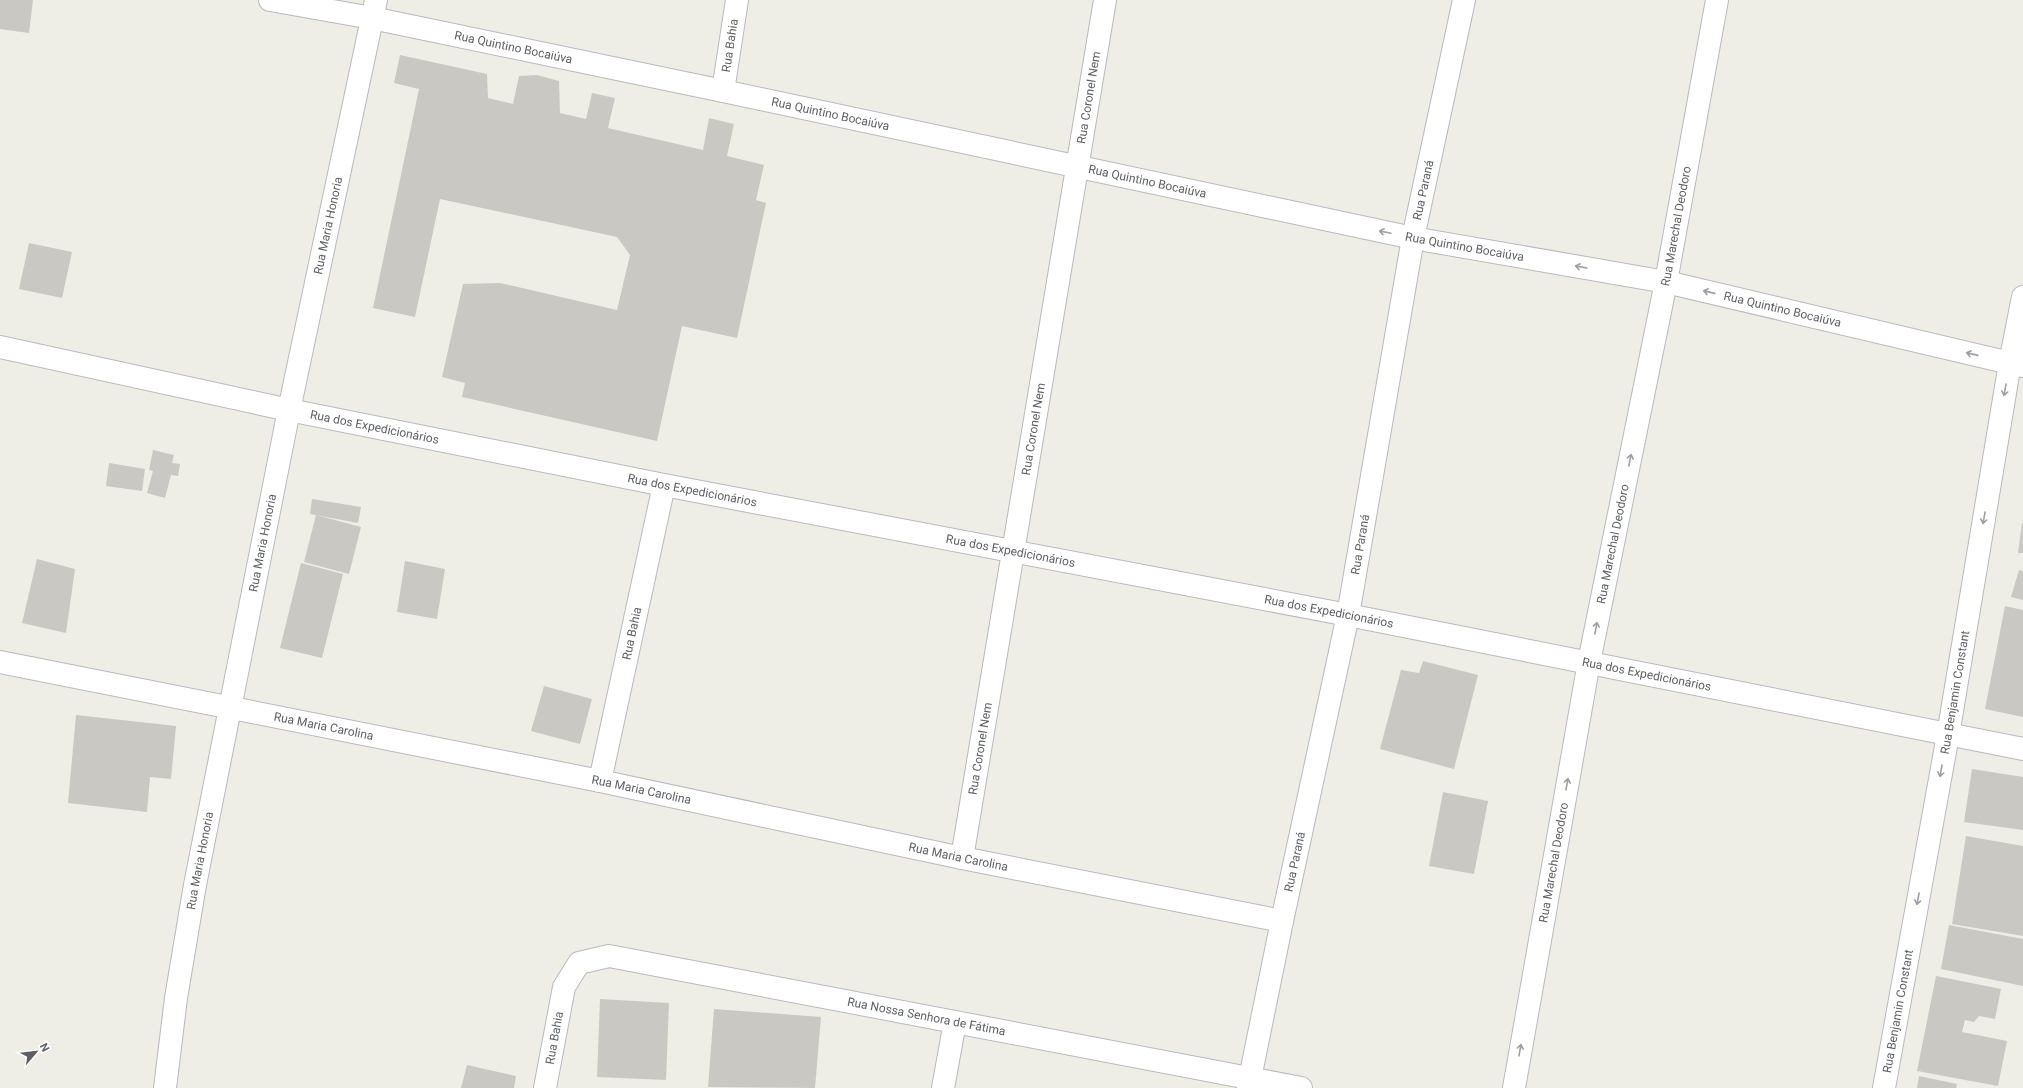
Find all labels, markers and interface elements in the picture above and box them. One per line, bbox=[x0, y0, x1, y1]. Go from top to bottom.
street label: Rua Bahia bbox=[719, 18, 741, 73]
street label: Rua Quintino Bocaiúva bbox=[453, 28, 574, 67]
street label: Rua Coronel Nem bbox=[1074, 50, 1103, 145]
street label: Rua Quintino Bocaiúva bbox=[770, 95, 891, 133]
street label: Rua Paraná bbox=[1410, 159, 1437, 221]
street label: Rua Quintino Bocaiúva bbox=[1087, 162, 1208, 201]
street label: Rua Marechal Deodoro bbox=[1658, 165, 1694, 287]
street label: Rua Maria Honoria bbox=[311, 175, 345, 276]
one-way arrow bbox=[1379, 228, 1392, 236]
street label: Rua Quintino Bocaiúva bbox=[1404, 230, 1525, 264]
one-way arrow bbox=[1575, 263, 1588, 271]
one-way arrow bbox=[1703, 288, 1716, 296]
street label: Rua Quintino Bocaiúva bbox=[1722, 289, 1843, 330]
one-way arrow bbox=[1966, 350, 1979, 358]
street label: Rua Coronel Nem bbox=[1019, 382, 1048, 476]
one-way arrow bbox=[2001, 383, 2009, 396]
street label: Rua dos Expedicionários bbox=[309, 407, 440, 447]
one-way arrow bbox=[1626, 454, 1634, 467]
street label: Rua dos Expedicionários bbox=[627, 471, 758, 510]
street label: Rua Marechal Deodoro bbox=[1594, 483, 1632, 605]
street label: Rua Maria Honoria bbox=[246, 493, 279, 593]
one-way arrow bbox=[1980, 511, 1988, 524]
street label: Rua Paraná bbox=[1348, 513, 1372, 576]
street label: Rua dos Expedicionários bbox=[945, 532, 1076, 570]
street label: Rua dos Expedicionários bbox=[1263, 592, 1395, 631]
street label: Rua Bahia bbox=[619, 606, 644, 661]
one-way arrow bbox=[1592, 622, 1600, 635]
street label: Rua Benjamin Constant bbox=[1938, 629, 1972, 755]
street label: Rua dos Expedicionários bbox=[1581, 655, 1712, 694]
street label: Rua Coronel Nem bbox=[966, 701, 995, 796]
street label: Rua Maria Carolina bbox=[273, 709, 375, 743]
one-way arrow bbox=[1937, 764, 1945, 777]
street label: Rua Maria Carolina bbox=[590, 773, 692, 807]
one-way arrow bbox=[1564, 778, 1572, 791]
street label: Rua Marechal Deodoro bbox=[1536, 801, 1571, 924]
street label: Rua Maria Honoria bbox=[184, 811, 216, 911]
street label: Rua Paraná bbox=[1281, 830, 1308, 893]
street label: Rua Maria Carolina bbox=[907, 840, 1009, 874]
one-way arrow bbox=[1914, 892, 1922, 905]
street label: Rua Benjamin Constant bbox=[1880, 948, 1916, 1074]
street label: Rua Nossa Senhora de Fátima bbox=[846, 995, 1007, 1038]
street label: Rua Bahia bbox=[543, 1010, 566, 1066]
north arrow bbox=[16, 1032, 56, 1072]
text: N bbox=[37, 1041, 52, 1054]
one-way arrow bbox=[1517, 1043, 1525, 1056]

